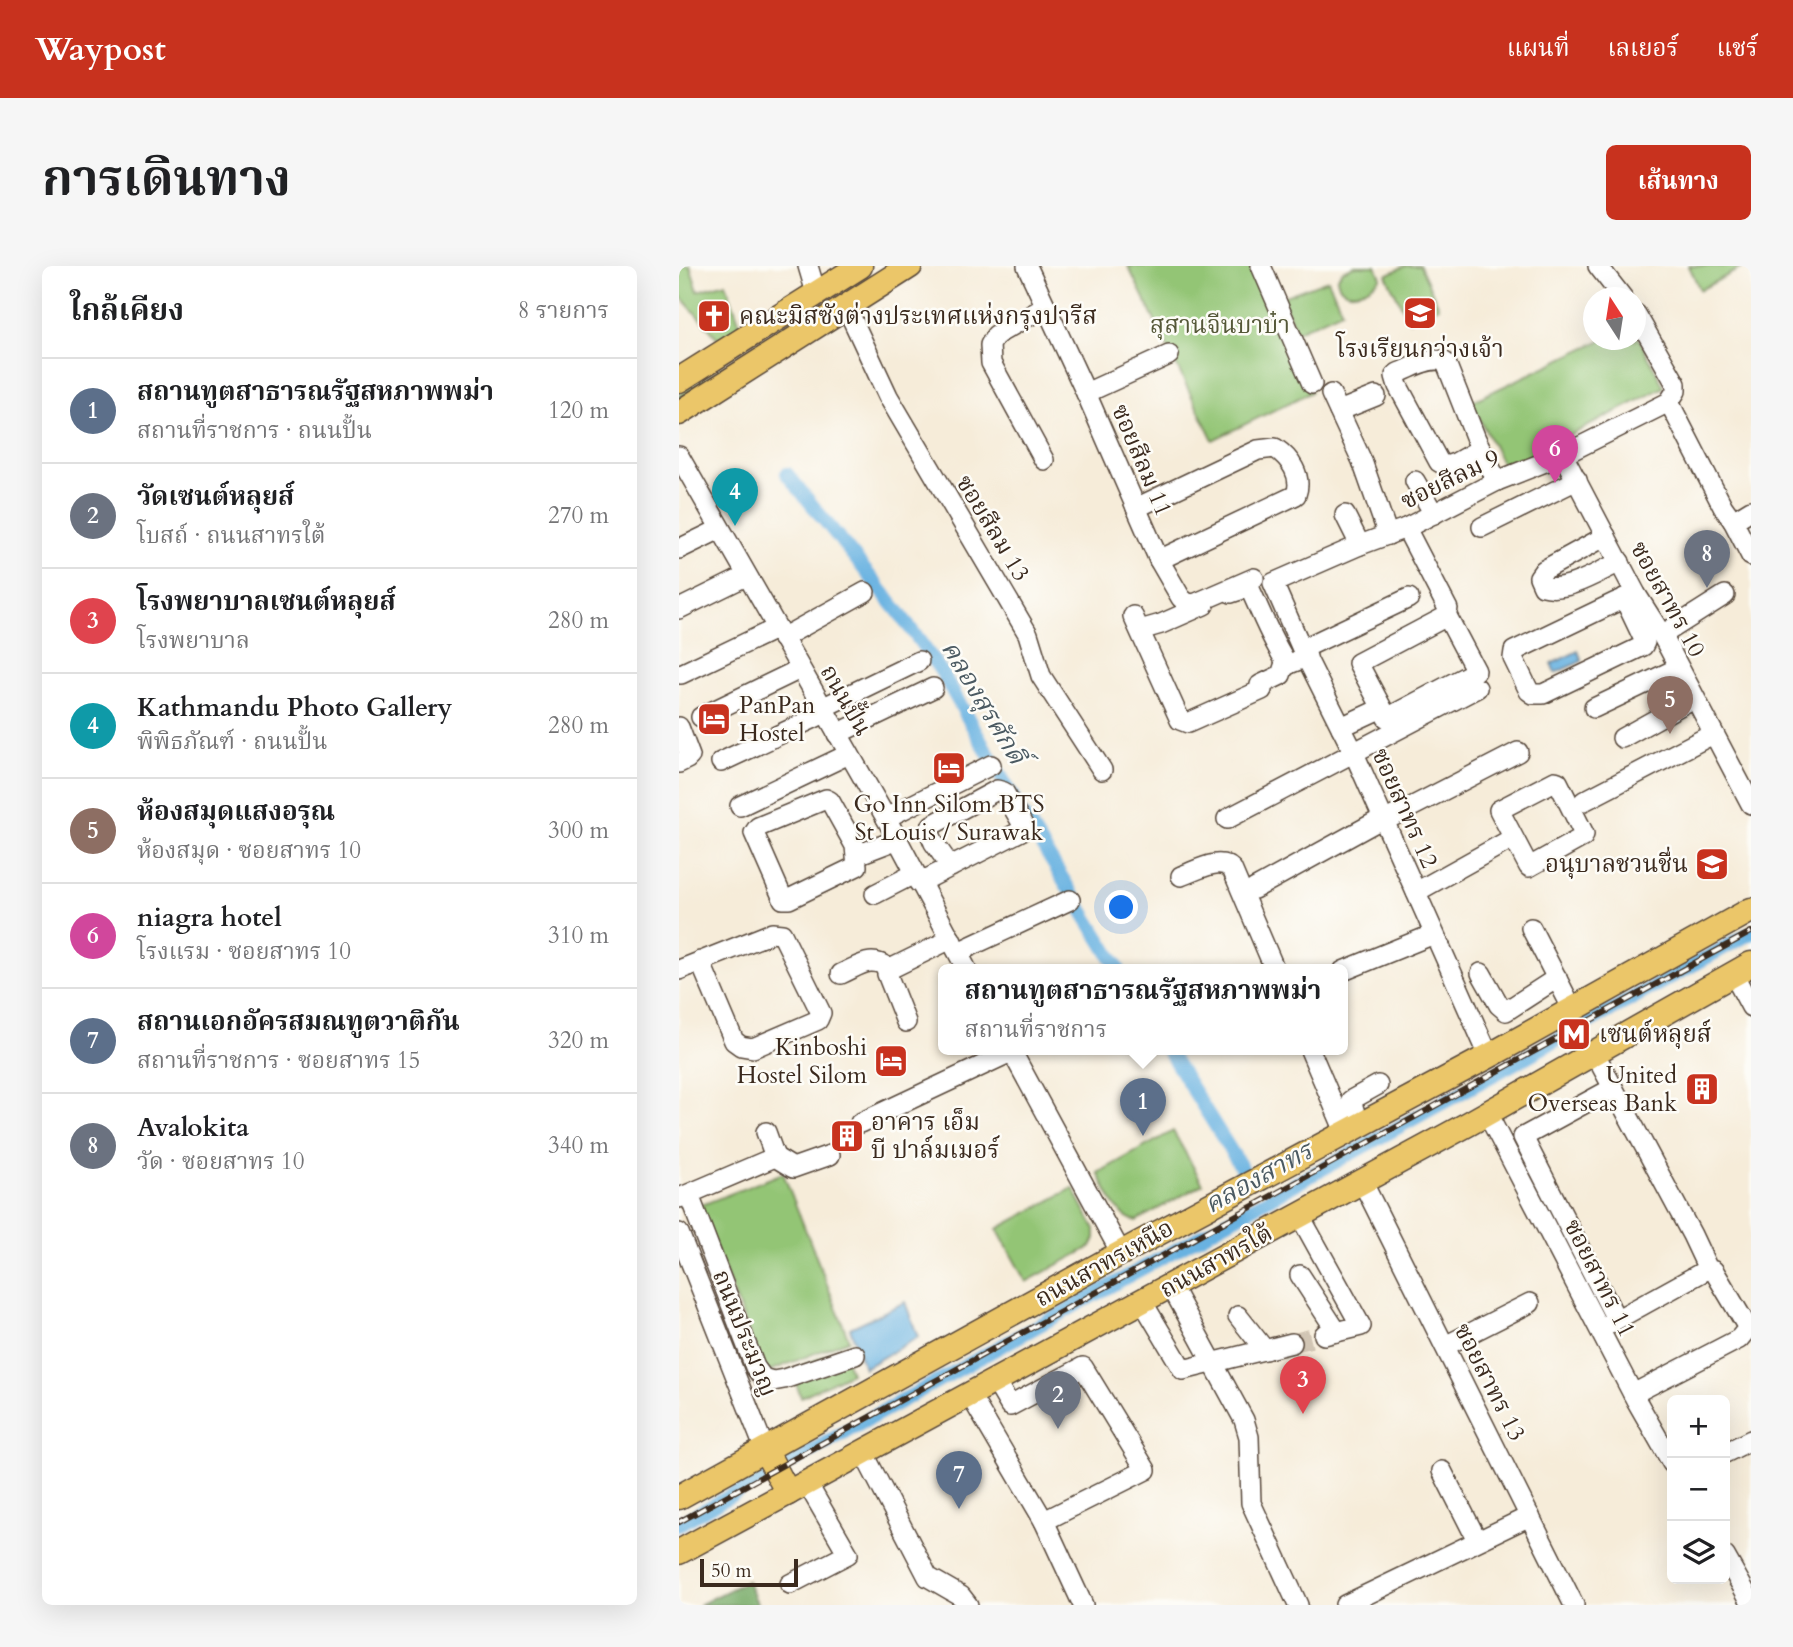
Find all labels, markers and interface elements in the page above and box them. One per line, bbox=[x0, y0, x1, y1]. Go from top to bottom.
text: Waypost bbox=[35, 27, 166, 72]
text: แผนที่ bbox=[1507, 32, 1570, 65]
text: เลเยอร์ bbox=[1608, 32, 1679, 65]
text: แชร์ bbox=[1717, 32, 1758, 65]
button: เส้นทาง bbox=[1606, 145, 1751, 220]
text: การเดินทาง bbox=[42, 146, 291, 213]
north arrow bbox=[1583, 287, 1646, 350]
text: ใกล้เคียง bbox=[70, 290, 184, 331]
school or university icon: โรงเรียนกว่างเจ้า bbox=[1401, 294, 1439, 332]
text: 8 รายการ bbox=[518, 295, 609, 326]
church icon: คณะมิสซังต่างประเทศแห่งกรุงปารีส bbox=[695, 297, 733, 335]
place label: คณะมิสซังต่างประเทศแห่งกรุงปารีส bbox=[739, 300, 1097, 333]
park label: สุสานจีนบาบ๋า bbox=[1150, 309, 1290, 342]
place label: โรงเรียนกว่างเจ้า bbox=[1335, 331, 1504, 366]
text: สถานทูตสาธารณรัฐสหภาพพม่า bbox=[137, 374, 494, 409]
text: 1 bbox=[87, 395, 99, 426]
text: 120 m bbox=[548, 395, 609, 426]
street label: ซอยสีลม 11 bbox=[1103, 399, 1180, 521]
text: สถานที่ราชการ · ถนนปั้น bbox=[137, 415, 372, 446]
pin: 6 bbox=[1532, 425, 1578, 483]
street label: ซอยสีลม 9 bbox=[1395, 441, 1505, 518]
pin: 4 bbox=[712, 468, 758, 526]
street label: ซอยสีลม 13 bbox=[948, 469, 1037, 588]
text: วัดเซนต์หลุยส์ bbox=[137, 479, 294, 514]
text: 2 bbox=[87, 500, 99, 531]
text: 270 m bbox=[548, 500, 609, 531]
text: โบสถ์ · ถนนสาทรใต้ bbox=[137, 520, 326, 551]
pin: 8 bbox=[1684, 530, 1730, 588]
street label: ซอยสาทร 10 bbox=[1622, 535, 1713, 663]
text: โรงพยาบาลเซนต์หลุยส์ bbox=[137, 584, 396, 619]
text: 3 bbox=[87, 605, 99, 636]
text: 280 m bbox=[548, 605, 609, 636]
text: โรงพยาบาล bbox=[137, 625, 250, 656]
water label: คลองสุรศักดิ์ bbox=[933, 633, 1040, 778]
street label: ถนนปั้น bbox=[812, 657, 881, 742]
pin: 5 bbox=[1647, 676, 1693, 734]
place label: PanPan Hostel bbox=[739, 689, 816, 750]
text: Kathmandu Photo Gallery bbox=[137, 690, 452, 725]
hotel icon: PanPan Hostel bbox=[695, 700, 733, 738]
text: 4 bbox=[87, 710, 99, 741]
text: 280 m bbox=[548, 710, 609, 741]
text: พิพิธภัณฑ์ · ถนนปั้น bbox=[137, 726, 327, 757]
street label: ซอยสาทร 12 bbox=[1363, 743, 1446, 873]
hotel icon: Go Inn Silom BTS St Louis / Surawak bbox=[930, 749, 968, 787]
place label: Go Inn Silom BTS St Louis / Surawak bbox=[854, 788, 1044, 849]
text: ห้องสมุดแสงอรุณ bbox=[137, 794, 335, 829]
text: 5 bbox=[87, 815, 99, 846]
text: 300 m bbox=[548, 815, 609, 846]
text: ห้องสมุด · ซอยสาทร 10 bbox=[137, 835, 361, 866]
school or university icon: อนุบาลชวนชื่น bbox=[1693, 845, 1731, 883]
place label: อนุบาลชวนชื่น bbox=[1545, 846, 1688, 881]
your location bbox=[1104, 890, 1138, 924]
text: niagra hotel bbox=[137, 900, 282, 935]
text: 6 bbox=[87, 920, 99, 951]
text: 310 m bbox=[548, 920, 609, 951]
text: โรงแรม · ซอยสาทร 10 bbox=[137, 936, 351, 967]
popup bbox=[938, 964, 1348, 1055]
text: สถานทูตสาธารณรัฐสหภาพพม่า bbox=[965, 973, 1321, 1008]
text: สถานเอกอัครสมณทูตวาติกัน bbox=[137, 1004, 460, 1039]
text: สถานที่ราชการ bbox=[965, 1014, 1107, 1045]
metro station icon: เซนต์หลุยส์ bbox=[1555, 1015, 1593, 1053]
place label: เซนต์หลุยส์ bbox=[1599, 1018, 1711, 1051]
text: 7 bbox=[87, 1025, 99, 1056]
text: 320 m bbox=[548, 1025, 609, 1056]
place label: Kinboshi Hostel Silom bbox=[737, 1031, 868, 1092]
hotel icon: Kinboshi Hostel Silom bbox=[872, 1042, 910, 1080]
text: สถานที่ราชการ · ซอยสาทร 15 bbox=[137, 1045, 420, 1076]
place label: United Overseas Bank bbox=[1528, 1059, 1677, 1120]
building icon: United Overseas Bank bbox=[1683, 1070, 1721, 1108]
pin: 1 bbox=[1120, 1078, 1166, 1136]
place label: อาคาร เอ็ม บี ปาล์มเมอร์ bbox=[871, 1106, 1000, 1167]
text: Avalokita bbox=[137, 1110, 249, 1145]
building icon: อาคาร เอ็ม บี ปาล์มเมอร์ bbox=[828, 1117, 866, 1155]
text: 8 bbox=[87, 1130, 99, 1161]
text: 340 m bbox=[548, 1130, 609, 1161]
water label: คลองสาทร bbox=[1198, 1132, 1321, 1222]
text: วัด · ซอยสาทร 10 bbox=[137, 1146, 304, 1177]
street label: ถนนสาทรเหนือ bbox=[1029, 1212, 1179, 1315]
street label: ซอยสาทร 11 bbox=[1556, 1214, 1643, 1343]
street label: ถนนสาทรใต้ bbox=[1153, 1215, 1279, 1306]
street label: ถนนประมวญ bbox=[704, 1265, 785, 1402]
street label: ซอยสาทร 13 bbox=[1446, 1318, 1533, 1447]
pin: 3 bbox=[1280, 1356, 1326, 1414]
pin: 2 bbox=[1035, 1371, 1081, 1429]
map controls bbox=[1667, 1395, 1730, 1584]
button: + bbox=[1667, 1395, 1730, 1458]
pin: 7 bbox=[936, 1451, 982, 1509]
button: − bbox=[1667, 1458, 1730, 1521]
button: layers bbox=[1667, 1521, 1730, 1584]
scale bar bbox=[700, 1556, 798, 1588]
text: 50 m bbox=[711, 1558, 752, 1584]

